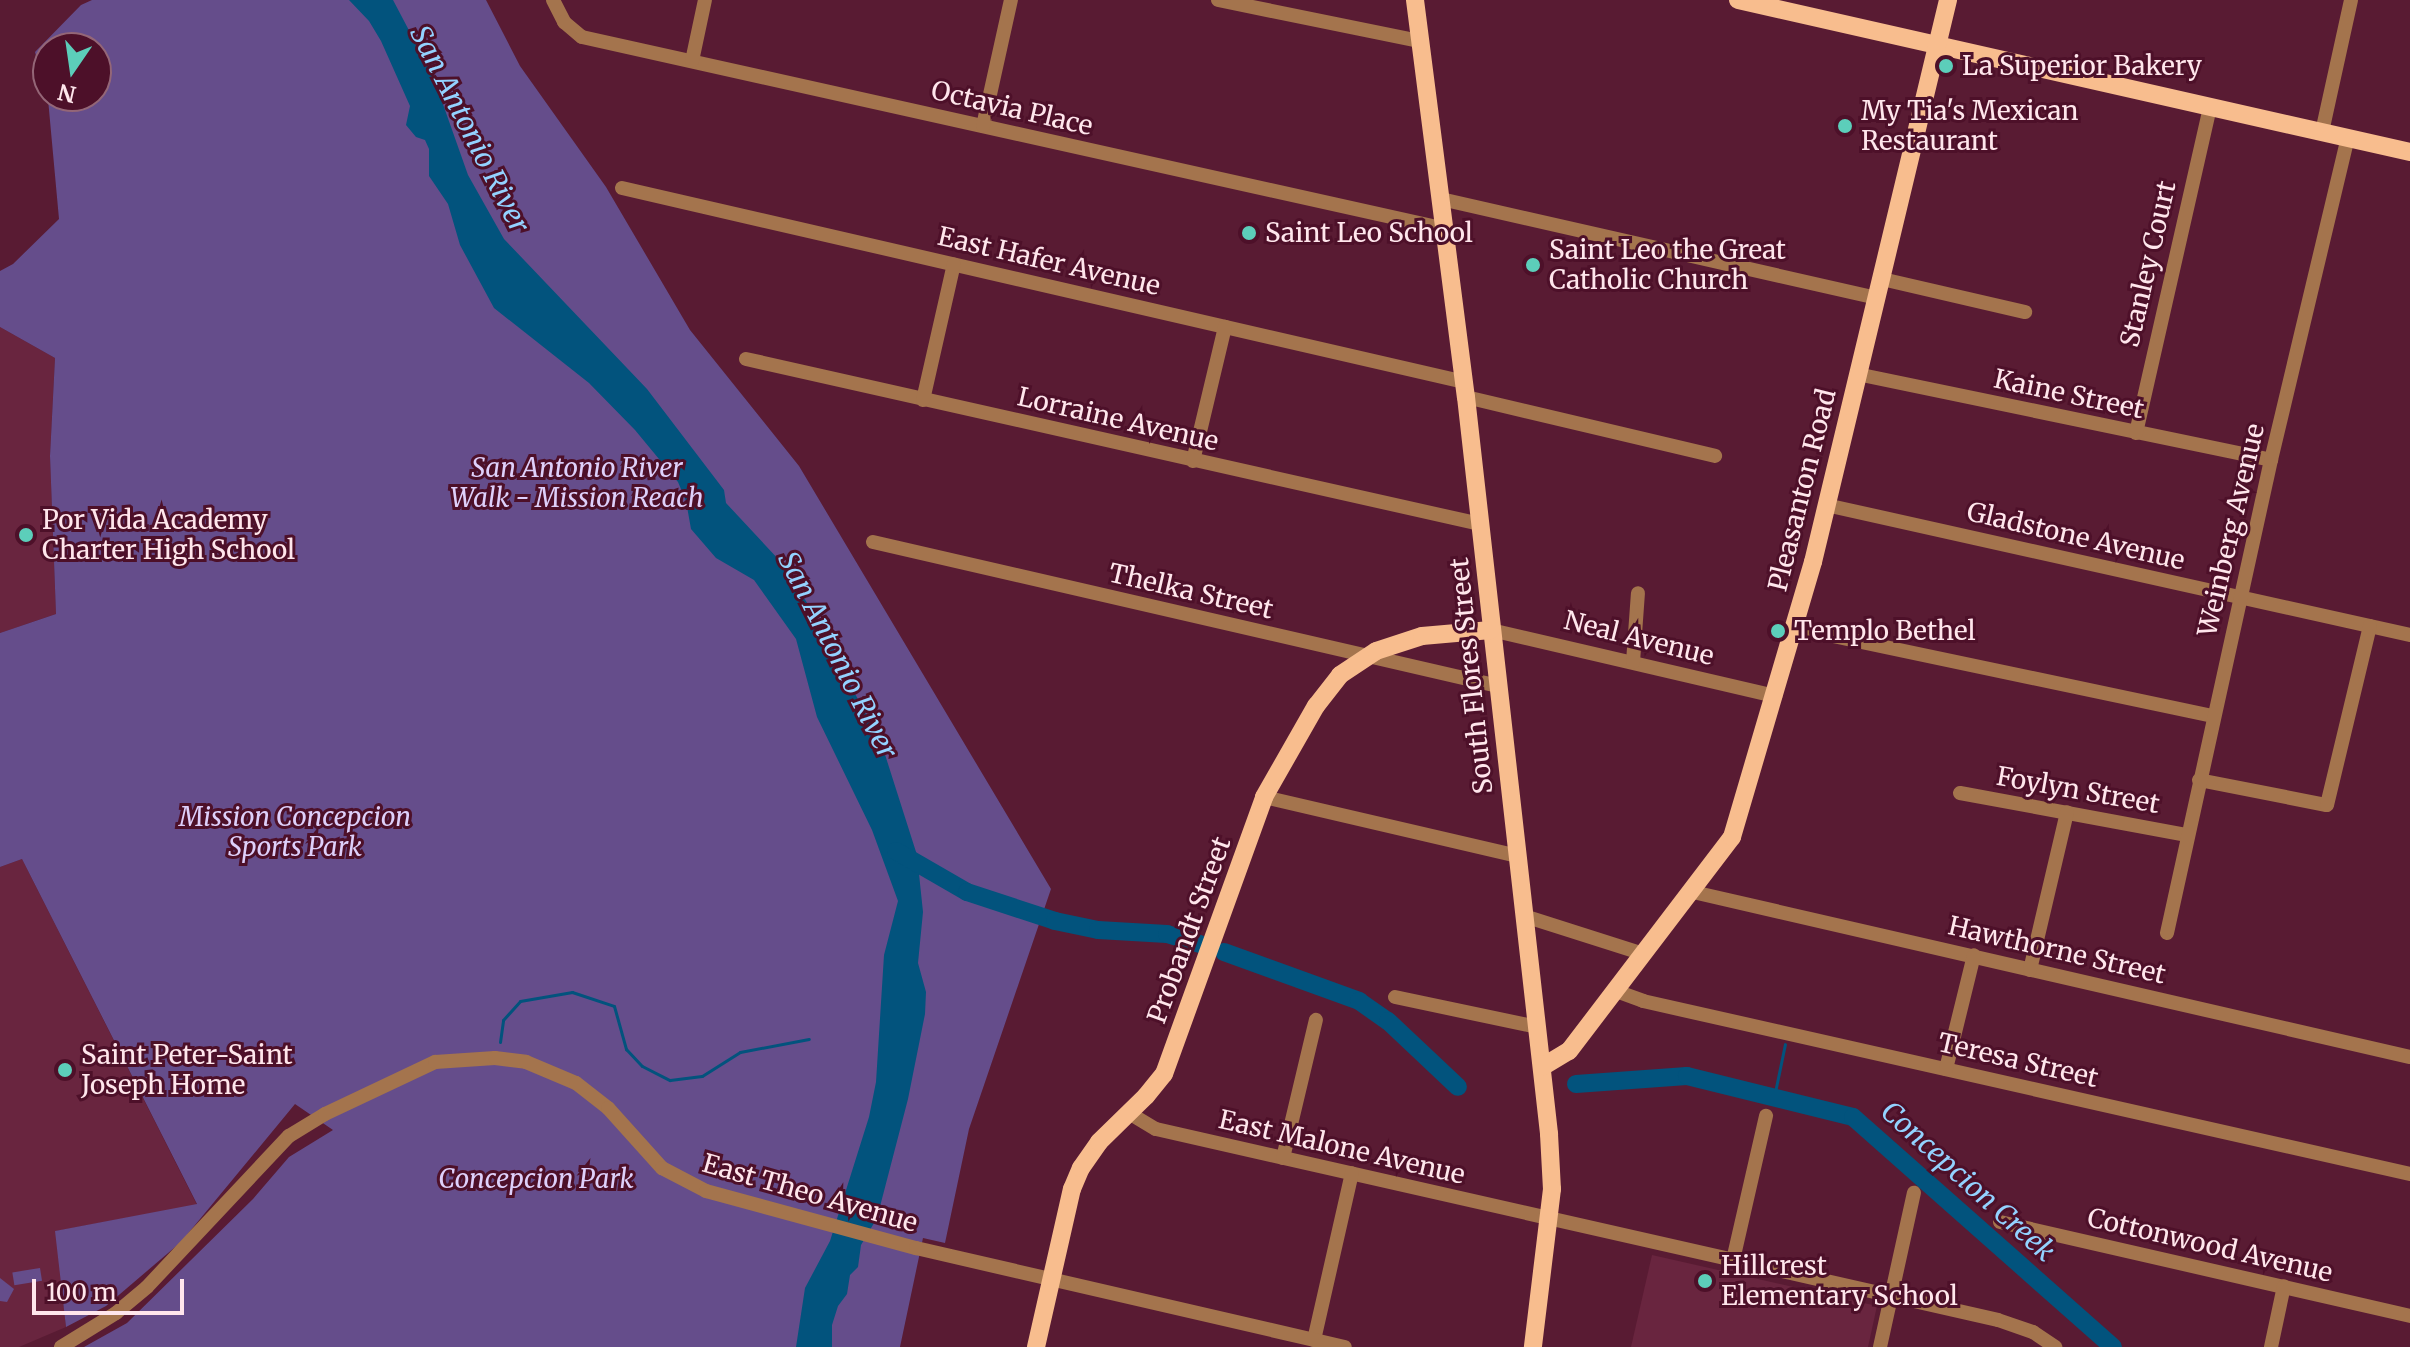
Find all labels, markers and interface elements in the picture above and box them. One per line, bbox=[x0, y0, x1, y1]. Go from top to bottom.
water label: San Antonio River bbox=[403, 20, 537, 238]
north arrow bbox=[32, 32, 112, 112]
place label: La Superior Bakery bbox=[1962, 50, 2202, 82]
marker: La Superior Bakery bbox=[1937, 57, 1955, 75]
street label: Octavia Place bbox=[928, 74, 1096, 142]
text: N bbox=[55, 78, 79, 109]
place label: My Tia's Mexican Restaurant bbox=[1861, 95, 2079, 156]
marker: My Tia's Mexican Restaurant bbox=[1836, 117, 1854, 135]
street label: Stanley Court bbox=[2114, 178, 2182, 350]
place label: Saint Leo School bbox=[1265, 217, 1473, 249]
street label: East Hafer Avenue bbox=[935, 220, 1163, 302]
marker: Saint Leo School bbox=[1240, 224, 1258, 242]
place label: Saint Leo the Great Catholic Church bbox=[1549, 234, 1786, 296]
marker: Saint Leo the Great Catholic Church bbox=[1524, 256, 1542, 274]
street label: Kaine Street bbox=[1991, 363, 2147, 425]
street label: Lorraine Avenue bbox=[1014, 381, 1222, 457]
street label: Pleasanton Road bbox=[1762, 386, 1842, 594]
street label: Weinberg Avenue bbox=[2191, 420, 2271, 640]
park label: San Antonio River Walk - Mission Reach bbox=[450, 452, 704, 514]
street label: Gladstone Avenue bbox=[1964, 496, 2188, 576]
place label: Por Vida Academy Charter High School bbox=[42, 504, 295, 566]
marker: Por Vida Academy Charter High School bbox=[17, 526, 35, 544]
water label: San Antonio River bbox=[771, 546, 905, 764]
street label: South Flores Street bbox=[1443, 556, 1499, 796]
street label: Thelka Street bbox=[1106, 557, 1276, 625]
street label: Neal Avenue bbox=[1561, 604, 1717, 672]
place label: Templo Bethel bbox=[1794, 615, 1976, 647]
marker: Templo Bethel bbox=[1769, 622, 1787, 640]
street label: Foylyn Street bbox=[1994, 760, 2162, 820]
park label: Mission Concepcion Sports Park bbox=[179, 801, 411, 862]
street label: Probandt Street bbox=[1141, 832, 1237, 1028]
street label: Hawthorne Street bbox=[1945, 910, 2169, 990]
street label: Teresa Street bbox=[1935, 1026, 2101, 1094]
place label: Saint Peter-Saint Joseph Home bbox=[81, 1039, 293, 1100]
marker: Saint Peter-Saint Joseph Home bbox=[56, 1061, 74, 1079]
water label: Concepcion Creek bbox=[1874, 1094, 2062, 1268]
street label: East Malone Avenue bbox=[1216, 1103, 1468, 1191]
street label: East Theo Avenue bbox=[699, 1147, 921, 1239]
park label: Concepcion Park bbox=[438, 1163, 634, 1195]
street label: Cottonwood Avenue bbox=[2085, 1202, 2335, 1288]
place label: Hillcrest Elementary School bbox=[1721, 1250, 1958, 1312]
scale bar bbox=[36, 1263, 188, 1313]
marker: Hillcrest Elementary School bbox=[1696, 1272, 1714, 1290]
text: 100 m bbox=[46, 1277, 116, 1308]

